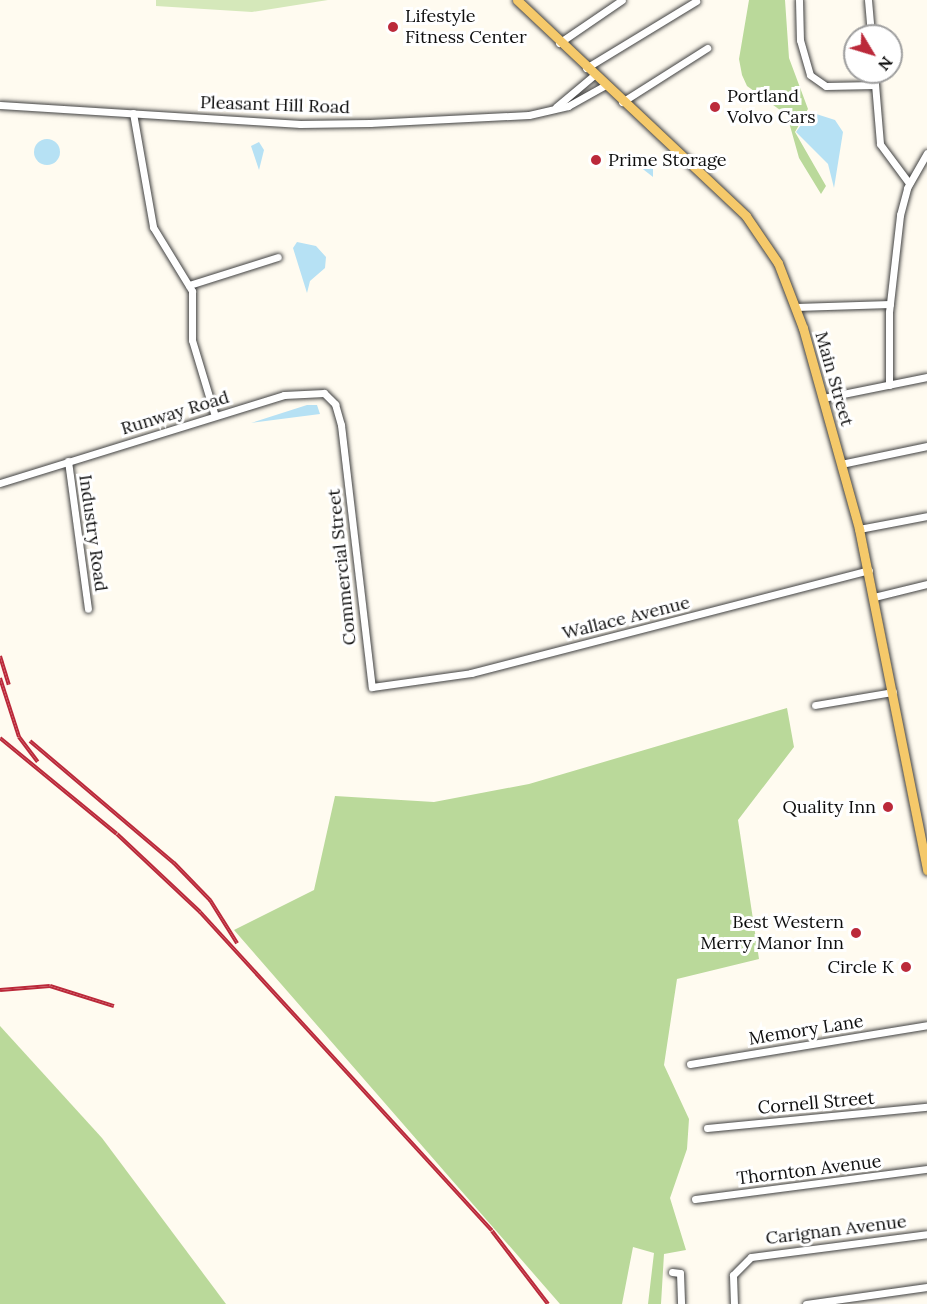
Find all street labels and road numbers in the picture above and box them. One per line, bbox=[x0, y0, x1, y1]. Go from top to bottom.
street label: Pleasant Hill Road bbox=[200, 92, 350, 118]
street label: Main Street bbox=[810, 329, 858, 429]
street label: Runway Road bbox=[118, 386, 232, 440]
street label: Industry Road bbox=[74, 473, 112, 593]
street label: Commercial Street bbox=[323, 488, 361, 646]
street label: Wallace Avenue bbox=[560, 592, 692, 644]
street label: Memory Lane bbox=[747, 1010, 865, 1050]
street label: Cornell Street bbox=[757, 1087, 875, 1119]
street label: Thornton Avenue bbox=[735, 1150, 883, 1190]
street label: Carignan Avenue bbox=[764, 1211, 908, 1249]

